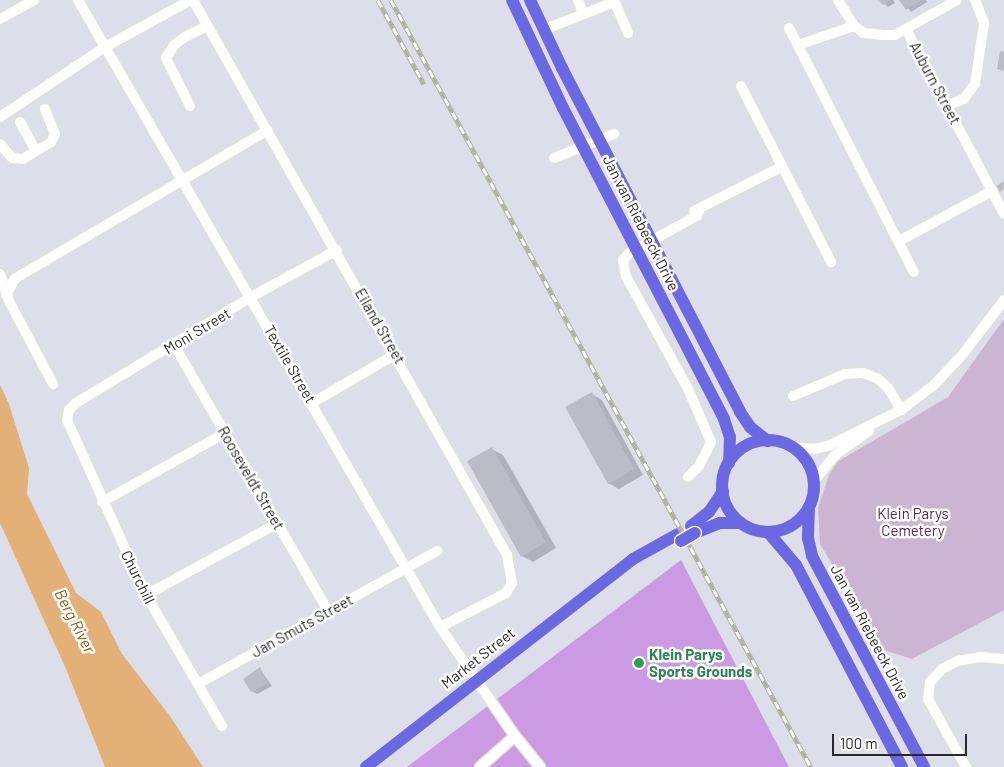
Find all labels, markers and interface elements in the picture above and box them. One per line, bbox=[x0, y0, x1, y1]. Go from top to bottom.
street label: Auburn Street bbox=[906, 39, 964, 127]
street label: Jan van Riebeeck Drive bbox=[599, 152, 683, 294]
street label: Eiland Street bbox=[351, 285, 409, 367]
street label: Moni Street bbox=[160, 304, 234, 358]
street label: Textile Street bbox=[260, 322, 320, 406]
street label: Rooseveldt Street bbox=[214, 423, 288, 533]
park label: Klein Parys Cemetery bbox=[877, 504, 949, 539]
street label: Churchill bbox=[117, 547, 159, 607]
street label: Jan van Riebeeck Drive bbox=[827, 562, 913, 702]
water label: Berg River bbox=[51, 586, 99, 656]
street label: Jan Smuts Street bbox=[248, 591, 356, 661]
street label: Market Street bbox=[438, 624, 518, 692]
place label: Klein Parys Sports Grounds bbox=[649, 645, 752, 680]
marker: Klein Parys Sports Grounds bbox=[633, 657, 645, 669]
scale bar bbox=[834, 724, 969, 756]
text: 100 m bbox=[840, 734, 878, 752]

